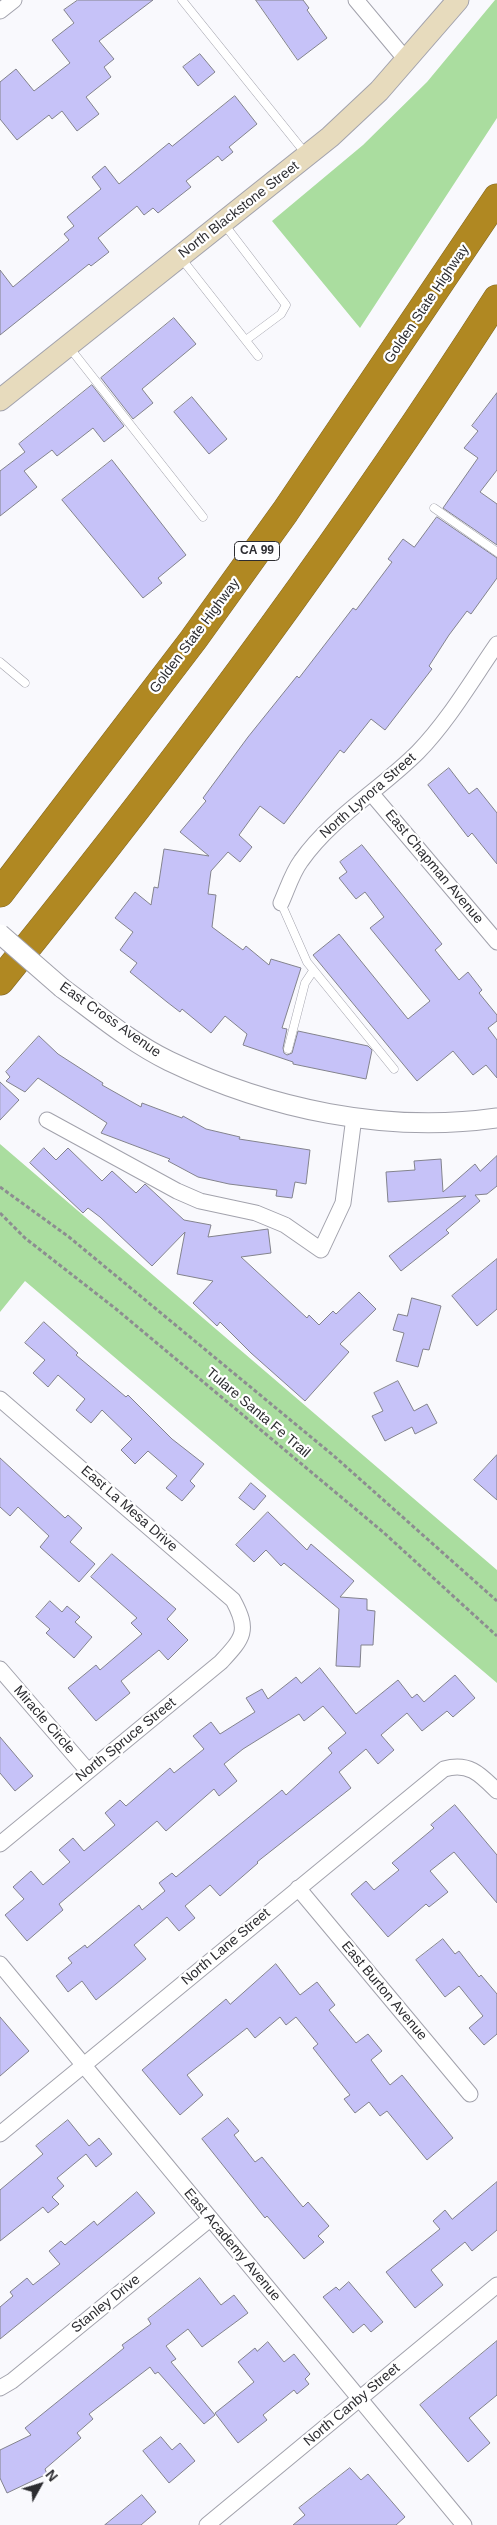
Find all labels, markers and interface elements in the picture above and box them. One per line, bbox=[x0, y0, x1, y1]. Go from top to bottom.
street label: North Blackstone Street bbox=[176, 158, 302, 262]
street label: Golden State Highway bbox=[381, 242, 473, 366]
road number: CA 99 bbox=[234, 542, 280, 560]
street label: Golden State Highway bbox=[146, 575, 244, 697]
street label: North Lynora Street bbox=[317, 750, 419, 842]
street label: East Chapman Avenue bbox=[381, 807, 487, 927]
street label: East Cross Avenue bbox=[56, 979, 164, 1061]
street label: Tulare Santa Fe Trail bbox=[203, 1365, 313, 1461]
street label: East La Mesa Drive bbox=[77, 1463, 181, 1555]
street label: Miracle Circle bbox=[10, 1682, 78, 1758]
street label: North Spruce Street bbox=[73, 1695, 179, 1785]
street label: North Lane Street bbox=[178, 1905, 274, 1989]
street label: East Burton Avenue bbox=[338, 1938, 430, 2044]
street label: East Academy Avenue bbox=[180, 2185, 284, 2305]
street label: Stanley Drive bbox=[68, 2271, 144, 2337]
street label: North Canby Street bbox=[301, 2360, 403, 2450]
north arrow bbox=[15, 2460, 65, 2510]
text: N bbox=[42, 2467, 61, 2485]

